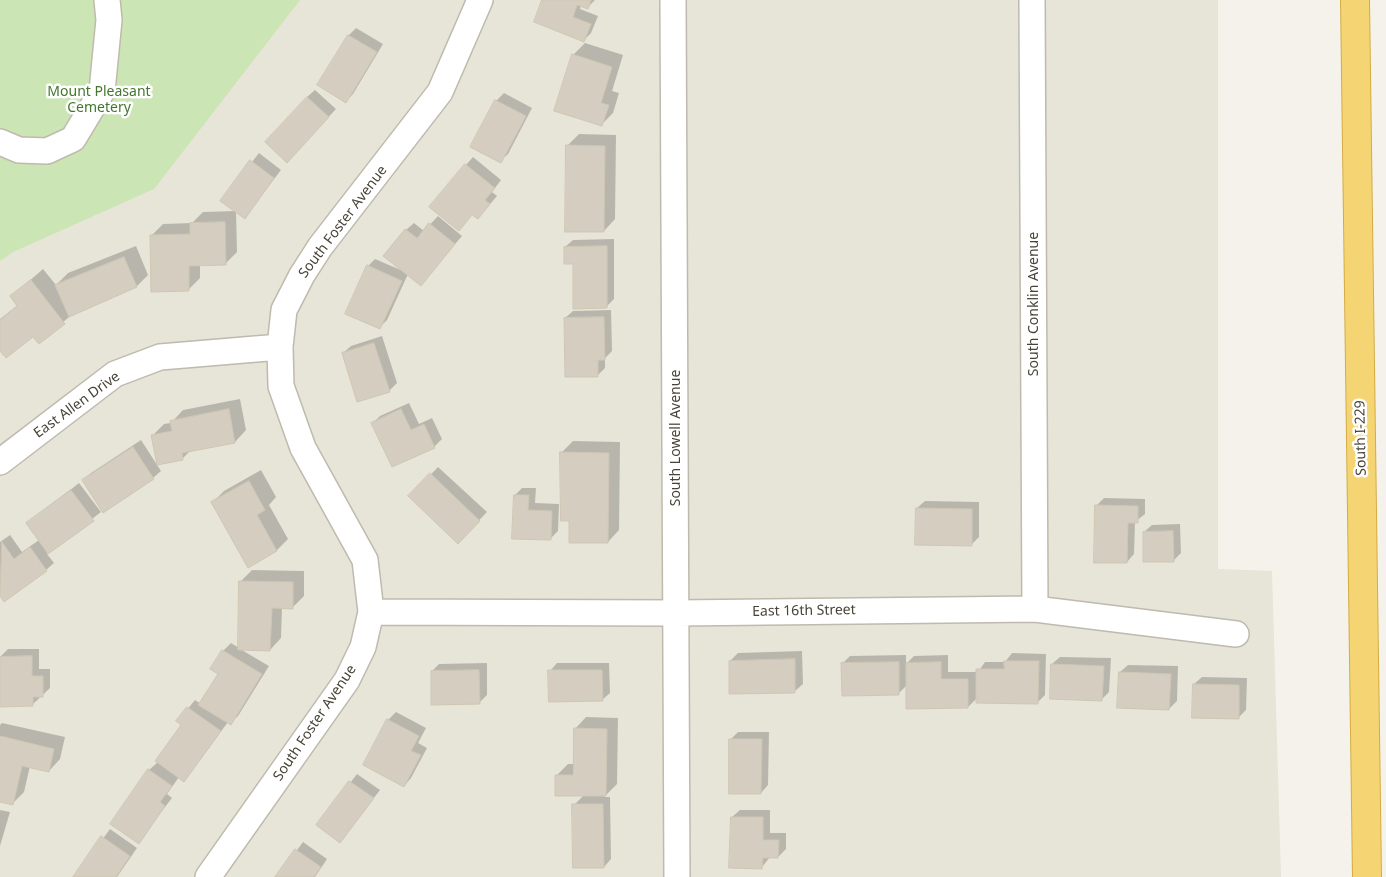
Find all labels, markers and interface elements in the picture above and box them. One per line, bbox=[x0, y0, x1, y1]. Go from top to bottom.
park label: Mount Pleasant Cemetery bbox=[47, 84, 151, 116]
street label: South Foster Avenue bbox=[295, 163, 391, 281]
street label: South Conklin Avenue bbox=[1026, 232, 1042, 376]
street label: East Allen Drive bbox=[31, 368, 123, 442]
street label: South Lowell Avenue bbox=[668, 370, 684, 506]
street label: South I-229 bbox=[1352, 400, 1370, 476]
street label: East 16th Street bbox=[752, 602, 856, 620]
street label: South Foster Avenue bbox=[270, 662, 360, 784]

